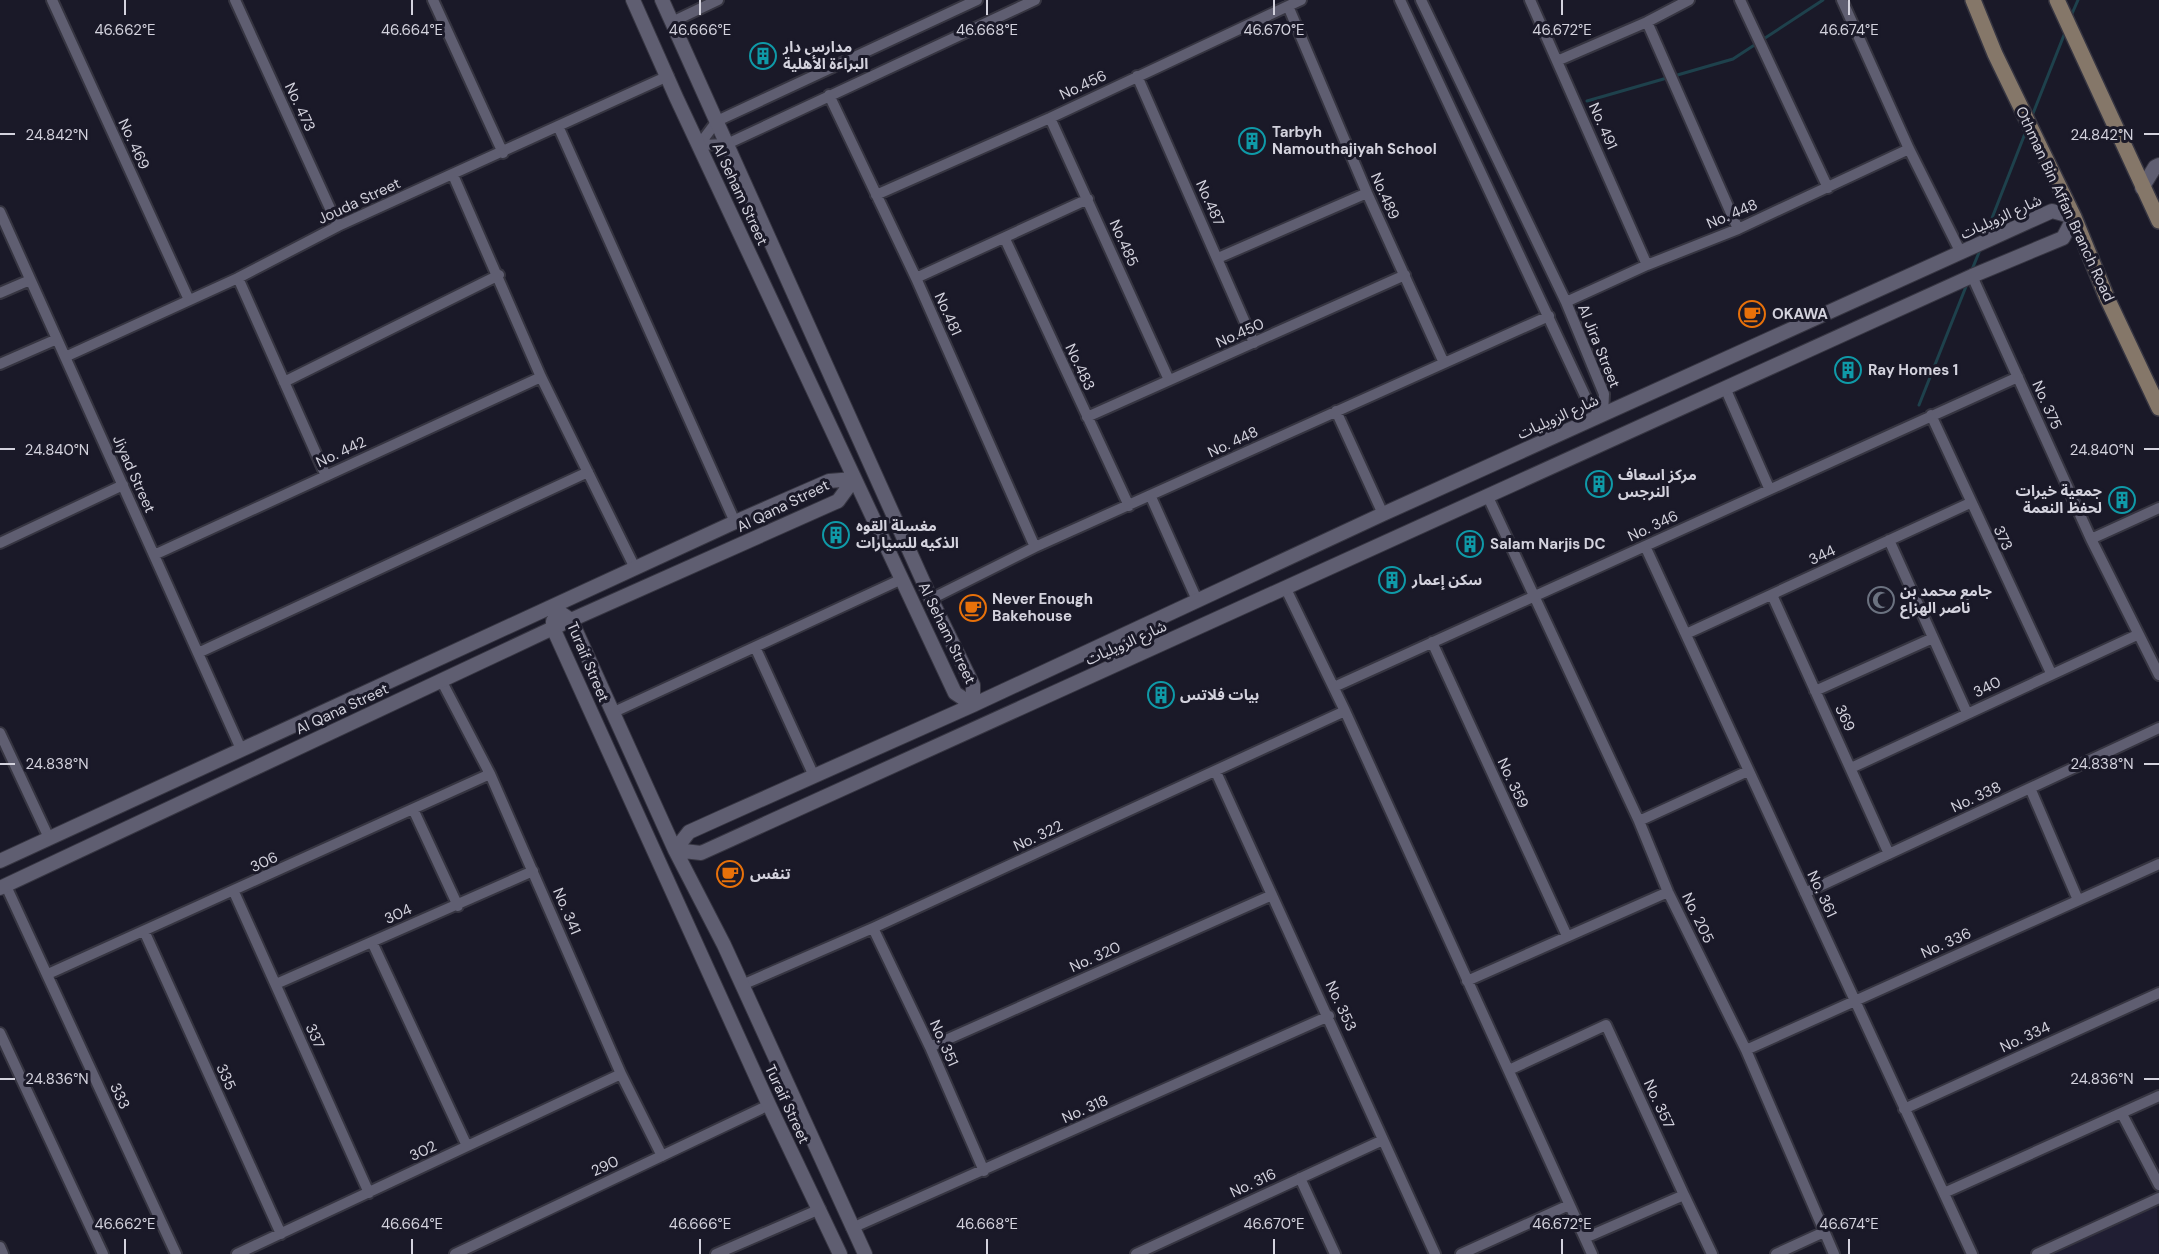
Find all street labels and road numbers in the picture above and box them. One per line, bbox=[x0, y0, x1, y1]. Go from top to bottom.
street label: No.456 bbox=[1056, 65, 1110, 105]
street label: No. 473 bbox=[280, 79, 320, 135]
street label: No. 491 bbox=[1584, 99, 1622, 153]
street label: Othman Bin Affan Branch Road bbox=[2011, 103, 2119, 305]
street label: No. 469 bbox=[114, 115, 154, 173]
street label: Al Seham Street bbox=[707, 139, 773, 249]
street label: No.489 bbox=[1366, 169, 1404, 223]
street label: Jouda Street bbox=[314, 173, 404, 229]
street label: No.487 bbox=[1191, 177, 1229, 229]
street label: شارع الزويليات bbox=[1957, 190, 2046, 246]
street label: No. 448 bbox=[1703, 194, 1761, 234]
street label: No.485 bbox=[1105, 216, 1143, 270]
street label: No.481 bbox=[930, 289, 966, 339]
street label: Al Jira Street bbox=[1573, 301, 1625, 391]
street label: No.450 bbox=[1213, 314, 1267, 352]
street label: No.483 bbox=[1061, 340, 1099, 394]
street label: No. 375 bbox=[2027, 377, 2067, 433]
street label: شارع الزويليات bbox=[1514, 390, 1603, 446]
street label: No. 448 bbox=[1205, 422, 1261, 462]
street label: Jiyad Street bbox=[108, 432, 160, 516]
street label: No. 442 bbox=[313, 432, 369, 472]
street label: Al Qana Street bbox=[734, 475, 833, 537]
street label: No. 346 bbox=[1624, 506, 1682, 546]
street label: 373 bbox=[1989, 522, 2017, 554]
street label: 344 bbox=[1806, 540, 1838, 570]
street label: Al Seham Street bbox=[914, 579, 980, 687]
street label: شارع الزويليات bbox=[1082, 616, 1171, 672]
street label: Turaif Street bbox=[562, 619, 614, 705]
street label: 340 bbox=[1970, 672, 2004, 702]
street label: Al Qana Street bbox=[292, 679, 392, 739]
street label: 369 bbox=[1830, 701, 1860, 735]
street label: No. 359 bbox=[1493, 755, 1533, 811]
street label: No. 338 bbox=[1948, 777, 2004, 817]
street label: No. 322 bbox=[1010, 816, 1066, 856]
street label: 306 bbox=[247, 847, 281, 877]
street label: No. 361 bbox=[1803, 867, 1841, 921]
street label: No. 341 bbox=[548, 885, 586, 937]
street label: No. 205 bbox=[1677, 889, 1719, 947]
street label: 304 bbox=[381, 899, 415, 929]
street label: No. 336 bbox=[1918, 923, 1974, 963]
street label: No. 320 bbox=[1066, 937, 1124, 977]
street label: No. 353 bbox=[1321, 978, 1361, 1034]
street label: No. 351 bbox=[925, 1017, 963, 1069]
street label: No. 334 bbox=[1997, 1017, 2053, 1057]
street label: 337 bbox=[301, 1020, 329, 1052]
street label: 335 bbox=[211, 1061, 241, 1093]
street label: Turaif Street bbox=[760, 1061, 814, 1147]
street label: No. 357 bbox=[1639, 1076, 1679, 1132]
street label: 333 bbox=[105, 1080, 135, 1112]
street label: No. 318 bbox=[1059, 1090, 1111, 1128]
street label: 302 bbox=[406, 1136, 440, 1166]
street label: 290 bbox=[588, 1151, 622, 1181]
street label: No. 316 bbox=[1227, 1164, 1279, 1202]

